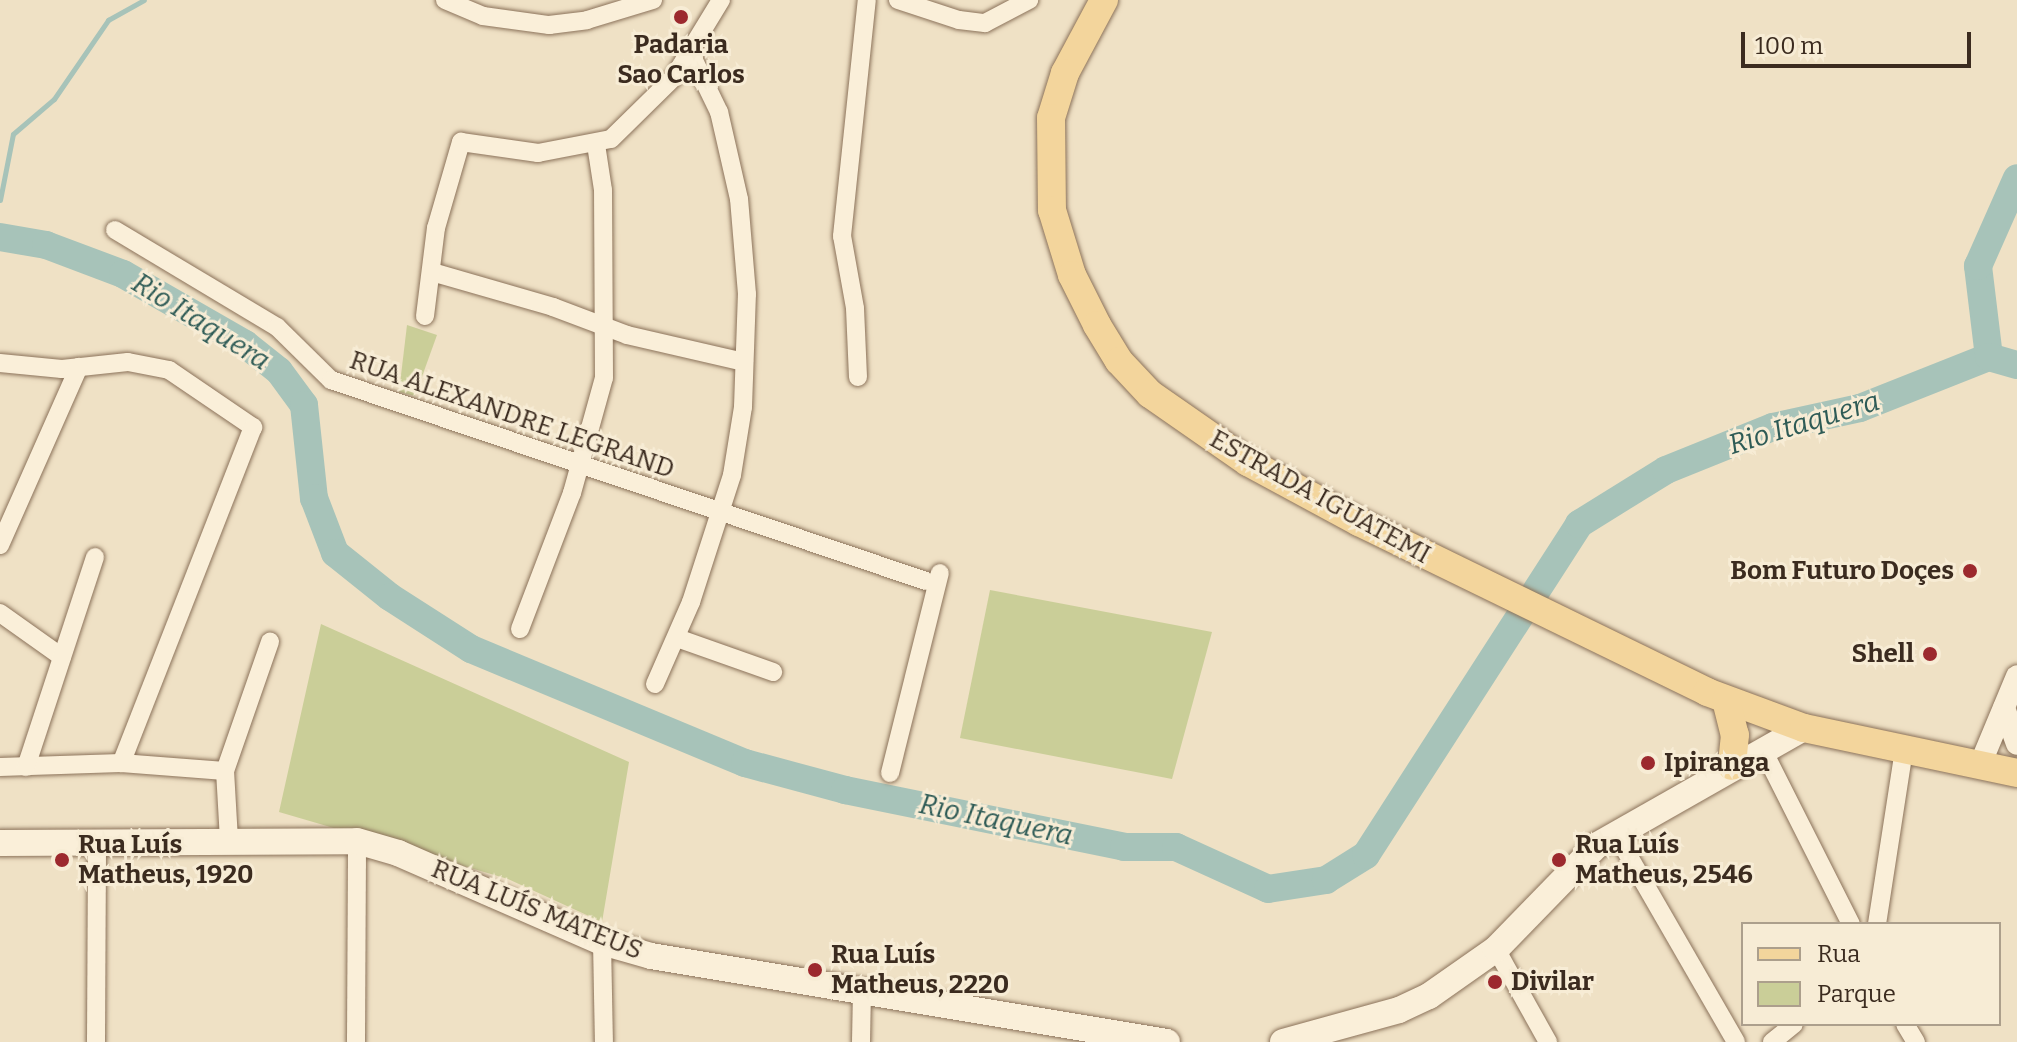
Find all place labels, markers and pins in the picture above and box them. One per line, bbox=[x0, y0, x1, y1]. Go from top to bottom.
marker: Padaria Sao Carlos bbox=[672, 8, 690, 26]
place label: Padaria Sao Carlos bbox=[617, 29, 745, 90]
place label: Bom Futuro Doçes bbox=[1730, 555, 1954, 587]
marker: Bom Futuro Doçes bbox=[1961, 562, 1979, 580]
place label: Shell bbox=[1852, 638, 1914, 670]
marker: Shell bbox=[1921, 645, 1939, 663]
place label: Ipiranga bbox=[1664, 747, 1769, 779]
marker: Ipiranga bbox=[1639, 754, 1657, 772]
place label: Rua Luís Matheus, 1920 bbox=[78, 829, 254, 890]
place label: Rua Luís Matheus, 2546 bbox=[1575, 829, 1753, 890]
marker: Rua Luís Matheus, 1920 bbox=[53, 851, 71, 869]
marker: Rua Luís Matheus, 2546 bbox=[1550, 851, 1568, 869]
place label: Rua Luís Matheus, 2220 bbox=[831, 939, 1009, 1000]
marker: Rua Luís Matheus, 2220 bbox=[806, 961, 824, 979]
place label: Divilar bbox=[1511, 966, 1594, 998]
marker: Divilar bbox=[1486, 973, 1504, 991]

